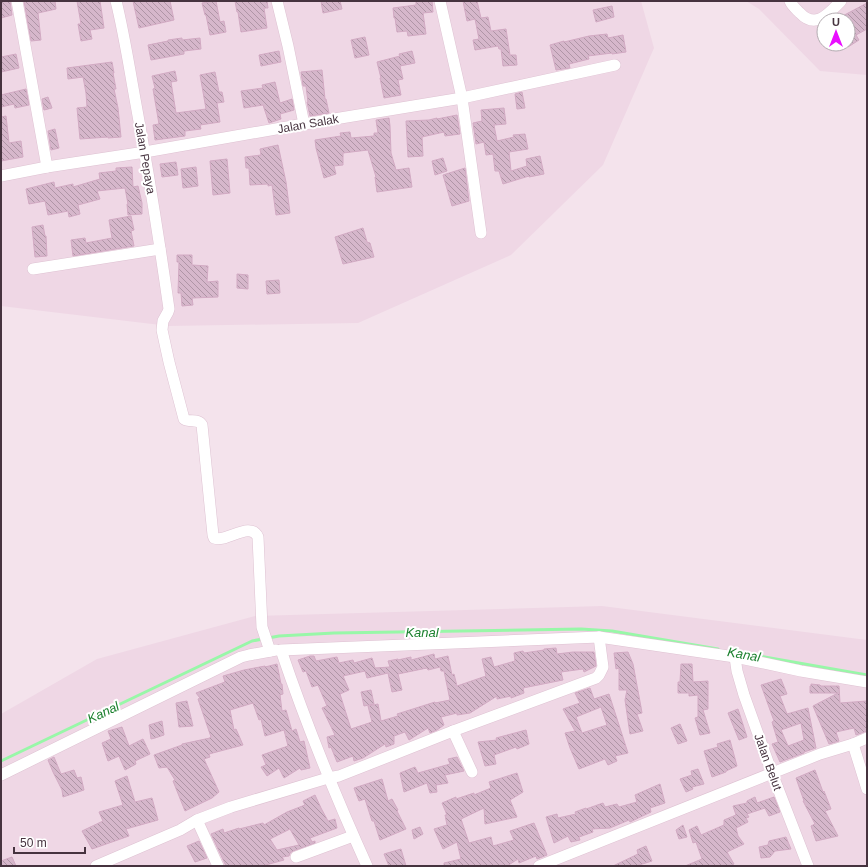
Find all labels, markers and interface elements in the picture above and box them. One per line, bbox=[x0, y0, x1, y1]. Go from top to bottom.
north arrow bbox=[816, 12, 856, 52]
text: U bbox=[832, 16, 840, 28]
street label: Jalan Salak bbox=[276, 112, 341, 136]
street label: Jalan Pepaya bbox=[132, 121, 158, 195]
water label: Kanal bbox=[405, 625, 440, 640]
water label: Kanal bbox=[726, 644, 763, 665]
water label: Kanal bbox=[85, 698, 122, 726]
street label: Jalan Belut bbox=[751, 732, 785, 793]
scale bar bbox=[14, 829, 85, 855]
text: 50 m bbox=[20, 836, 47, 850]

